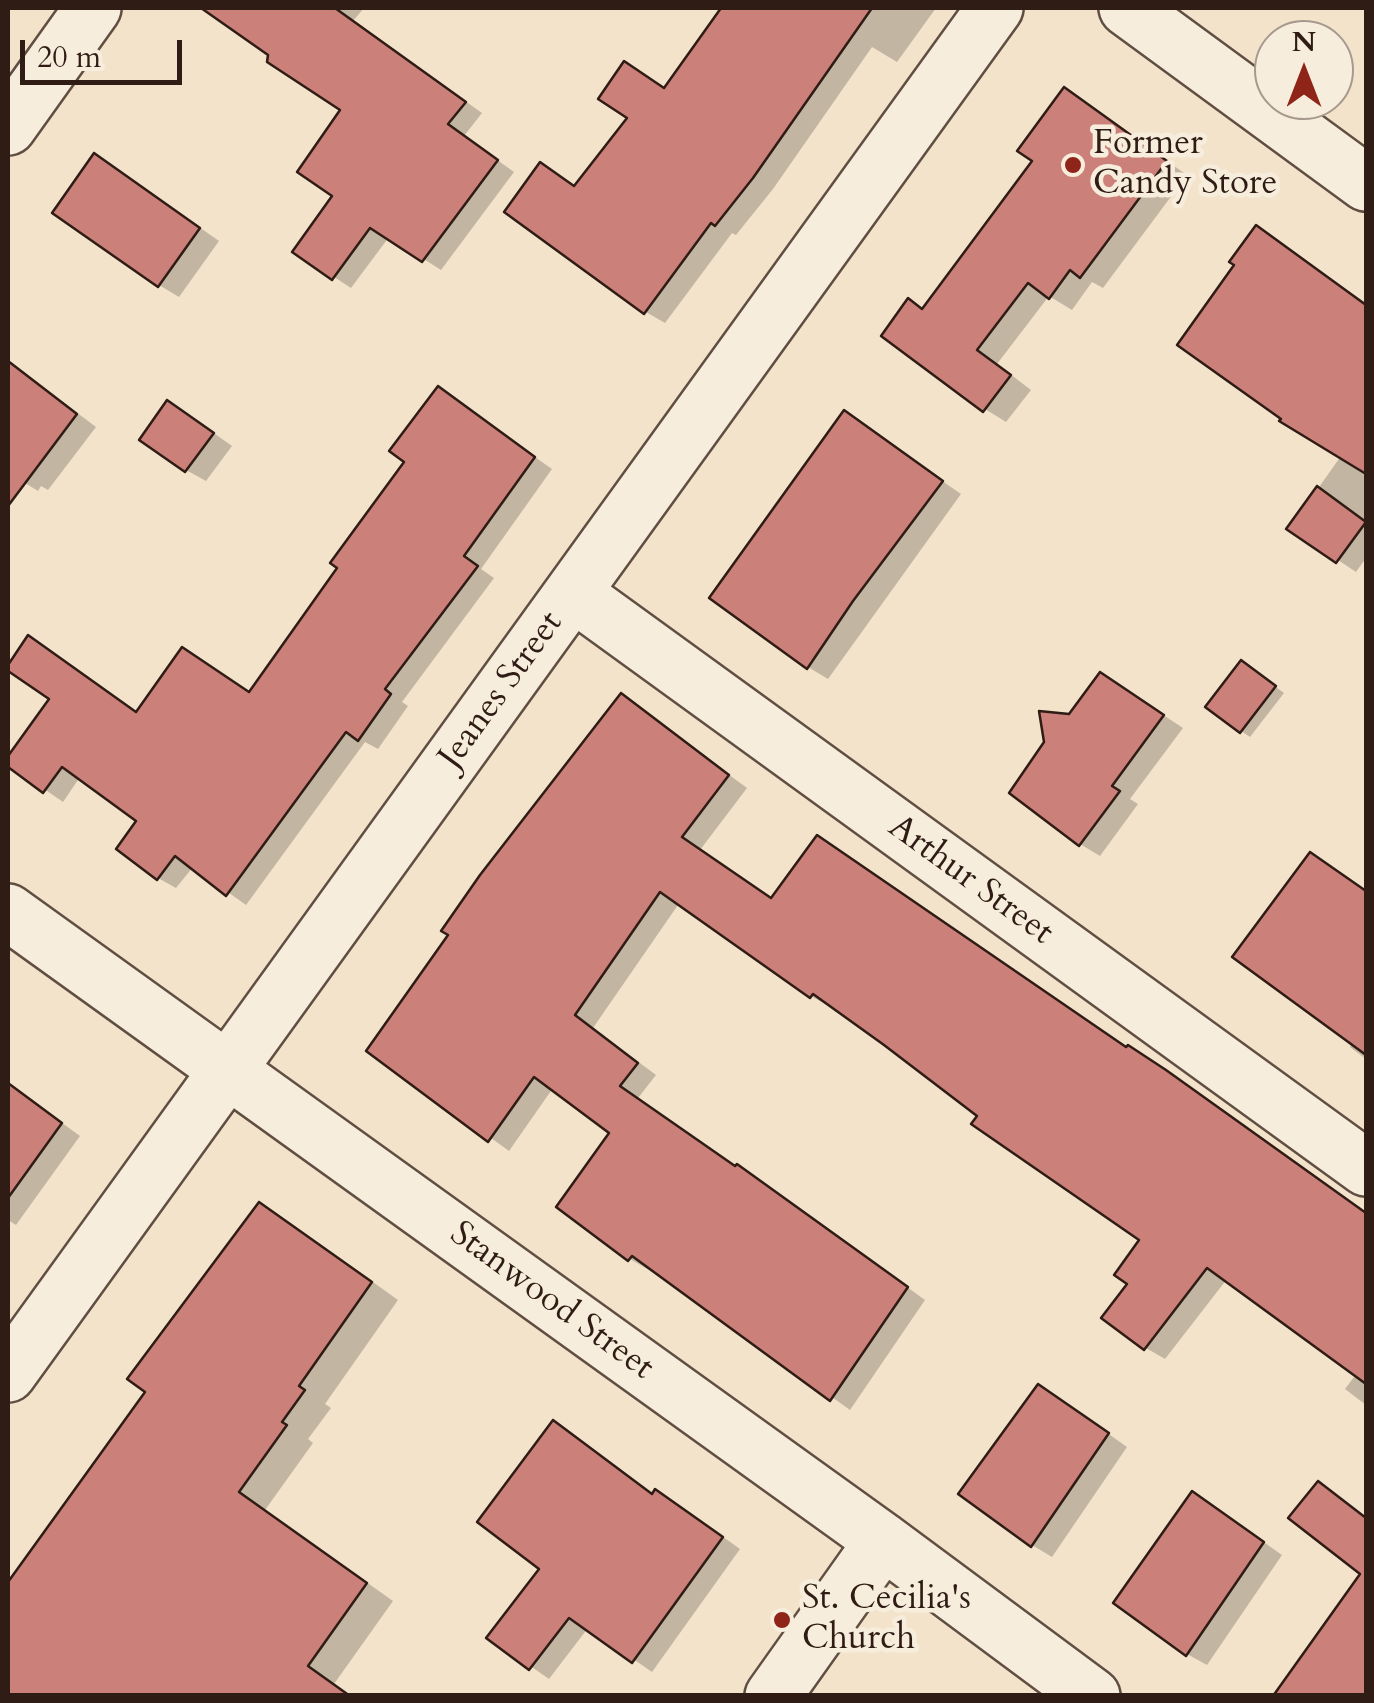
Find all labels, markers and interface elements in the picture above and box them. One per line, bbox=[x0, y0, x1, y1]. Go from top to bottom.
scale bar bbox=[25, 20, 188, 82]
north arrow bbox=[1254, 20, 1354, 120]
text: N bbox=[1292, 23, 1316, 61]
text: 20 m bbox=[37, 37, 101, 78]
place label: Former Candy Store bbox=[1093, 124, 1277, 206]
marker: Former Candy Store bbox=[1062, 154, 1084, 176]
street label: Jeanes Street bbox=[431, 604, 573, 778]
street label: Arthur Street bbox=[879, 807, 1061, 955]
street label: Stanwood Street bbox=[441, 1214, 661, 1390]
place label: St. Cecilia's Church bbox=[802, 1579, 971, 1661]
marker: St. Cecilia's Church bbox=[771, 1609, 793, 1631]

